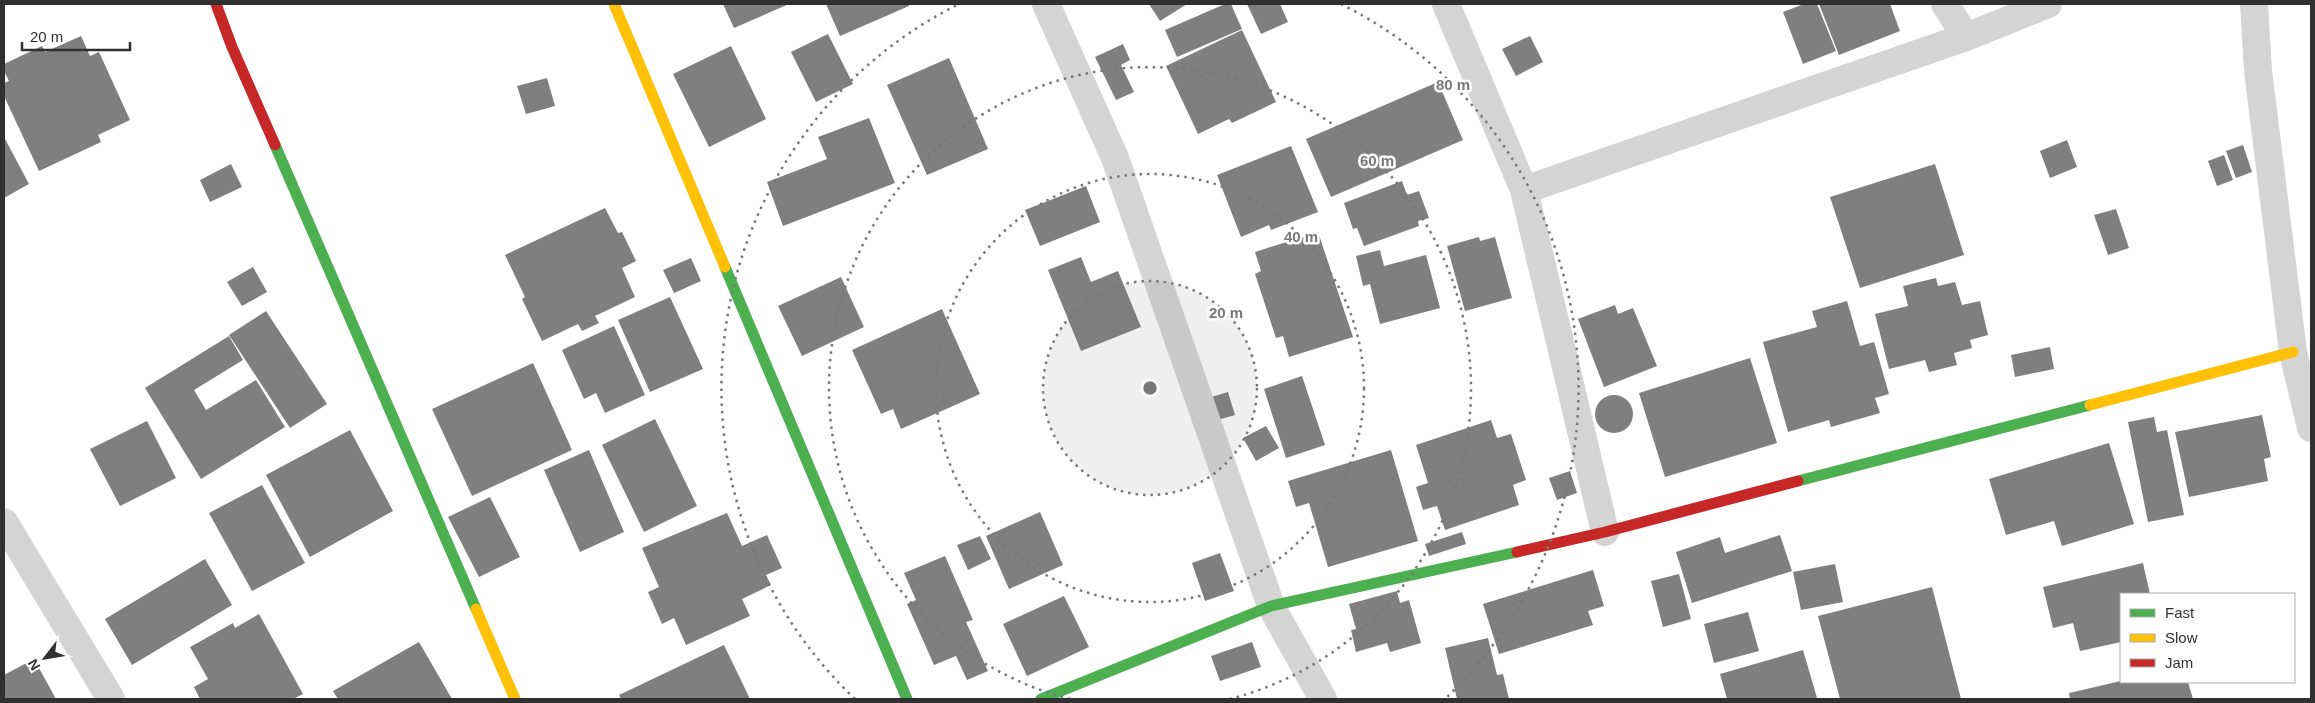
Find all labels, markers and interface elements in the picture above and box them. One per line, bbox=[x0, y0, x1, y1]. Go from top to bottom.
scale bar bbox=[22, 20, 130, 52]
text: 20 m bbox=[30, 28, 63, 45]
text: 80 m bbox=[1436, 76, 1470, 93]
text: 60 m bbox=[1360, 152, 1394, 169]
text: 40 m bbox=[1284, 228, 1318, 245]
text: 20 m bbox=[1209, 304, 1243, 321]
centre of rings bbox=[1141, 379, 1159, 397]
legend bbox=[2120, 593, 2295, 683]
text: Fast bbox=[2165, 604, 2195, 621]
text: Slow bbox=[2165, 629, 2198, 646]
north arrow bbox=[20, 633, 70, 683]
text: Jam bbox=[2165, 654, 2193, 671]
text: N bbox=[24, 656, 43, 673]

